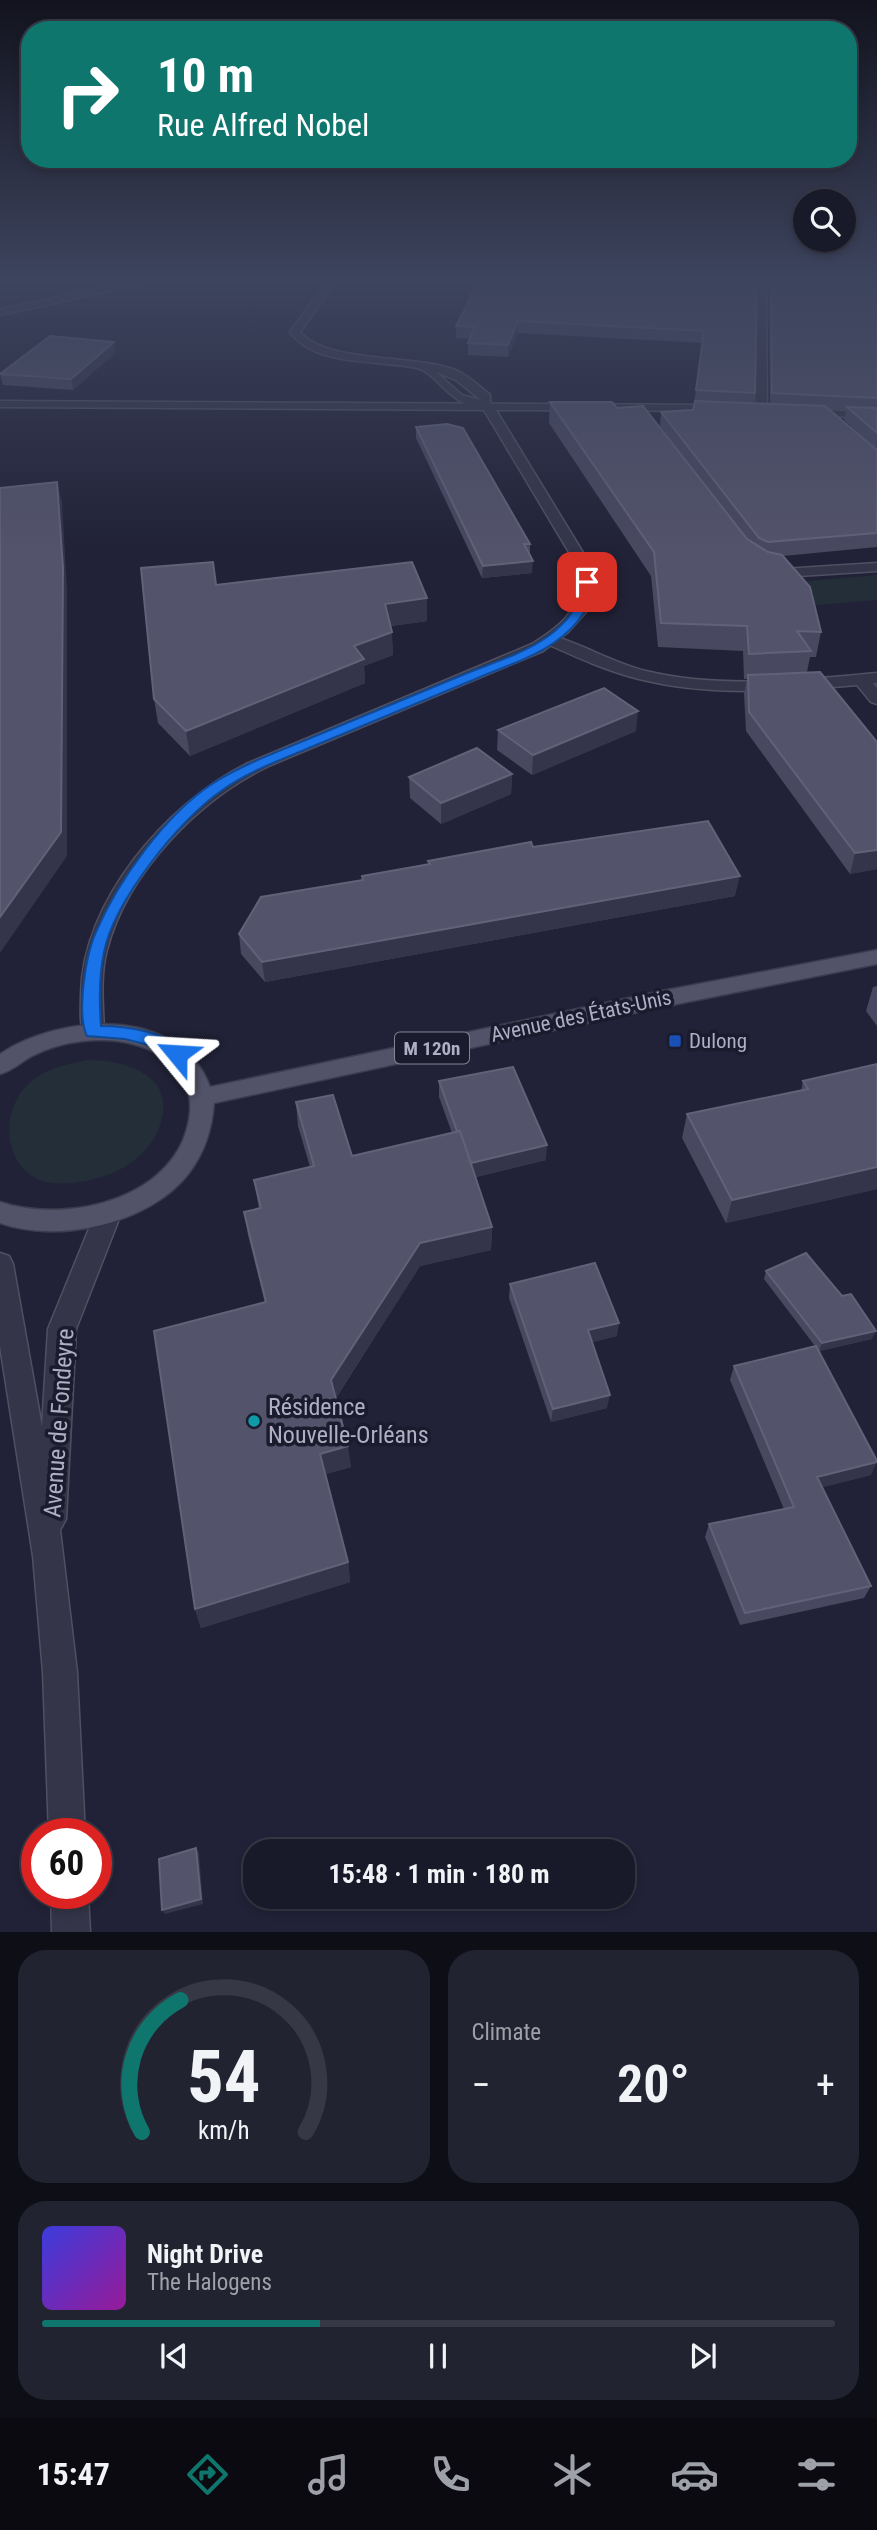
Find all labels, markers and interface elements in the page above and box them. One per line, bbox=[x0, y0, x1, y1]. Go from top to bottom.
text: 10 m bbox=[157, 47, 254, 104]
icon: right bbox=[42, 49, 133, 140]
text: Rue Alfred Nobel bbox=[157, 106, 369, 144]
map controls bbox=[793, 189, 856, 252]
button: search bbox=[793, 189, 856, 252]
pin bbox=[557, 552, 617, 612]
icon: arrive bbox=[568, 563, 606, 601]
street label: Avenue des États-Unis bbox=[489, 985, 673, 1047]
position arrow bbox=[140, 1017, 214, 1091]
place label: Dulong bbox=[689, 1029, 747, 1053]
road number: M 120n bbox=[395, 1032, 469, 1064]
marker: Dulong bbox=[667, 1033, 683, 1049]
street label: Avenue de Fondeyre bbox=[38, 1327, 80, 1519]
place label: Résidence Nouvelle-Orléans bbox=[268, 1393, 429, 1449]
marker: Résidence Nouvelle-Orléans bbox=[246, 1413, 262, 1429]
speed limit sign: 60 bbox=[21, 1818, 112, 1909]
text: 15:48 · 1 min · 180 m bbox=[329, 1859, 549, 1889]
text: Climate bbox=[472, 2019, 541, 2046]
text: 54 bbox=[187, 2035, 261, 2121]
text: 20° bbox=[617, 2054, 690, 2115]
text: − bbox=[472, 2063, 491, 2107]
text: + bbox=[816, 2063, 835, 2107]
text: km/h bbox=[198, 2116, 249, 2145]
text: Night Drive bbox=[147, 2239, 263, 2269]
text: The Halogens bbox=[147, 2269, 272, 2296]
icon: previous bbox=[155, 2337, 193, 2375]
icon: pause bbox=[419, 2337, 457, 2375]
icon: next bbox=[684, 2337, 722, 2375]
icon: directions bbox=[183, 2450, 232, 2499]
icon: music bbox=[304, 2450, 353, 2499]
icon: phone bbox=[426, 2450, 475, 2499]
icon: climate bbox=[548, 2450, 597, 2499]
icon: car bbox=[670, 2450, 719, 2499]
icon: filters bbox=[792, 2450, 841, 2499]
text: 15:47 bbox=[36, 2455, 110, 2493]

